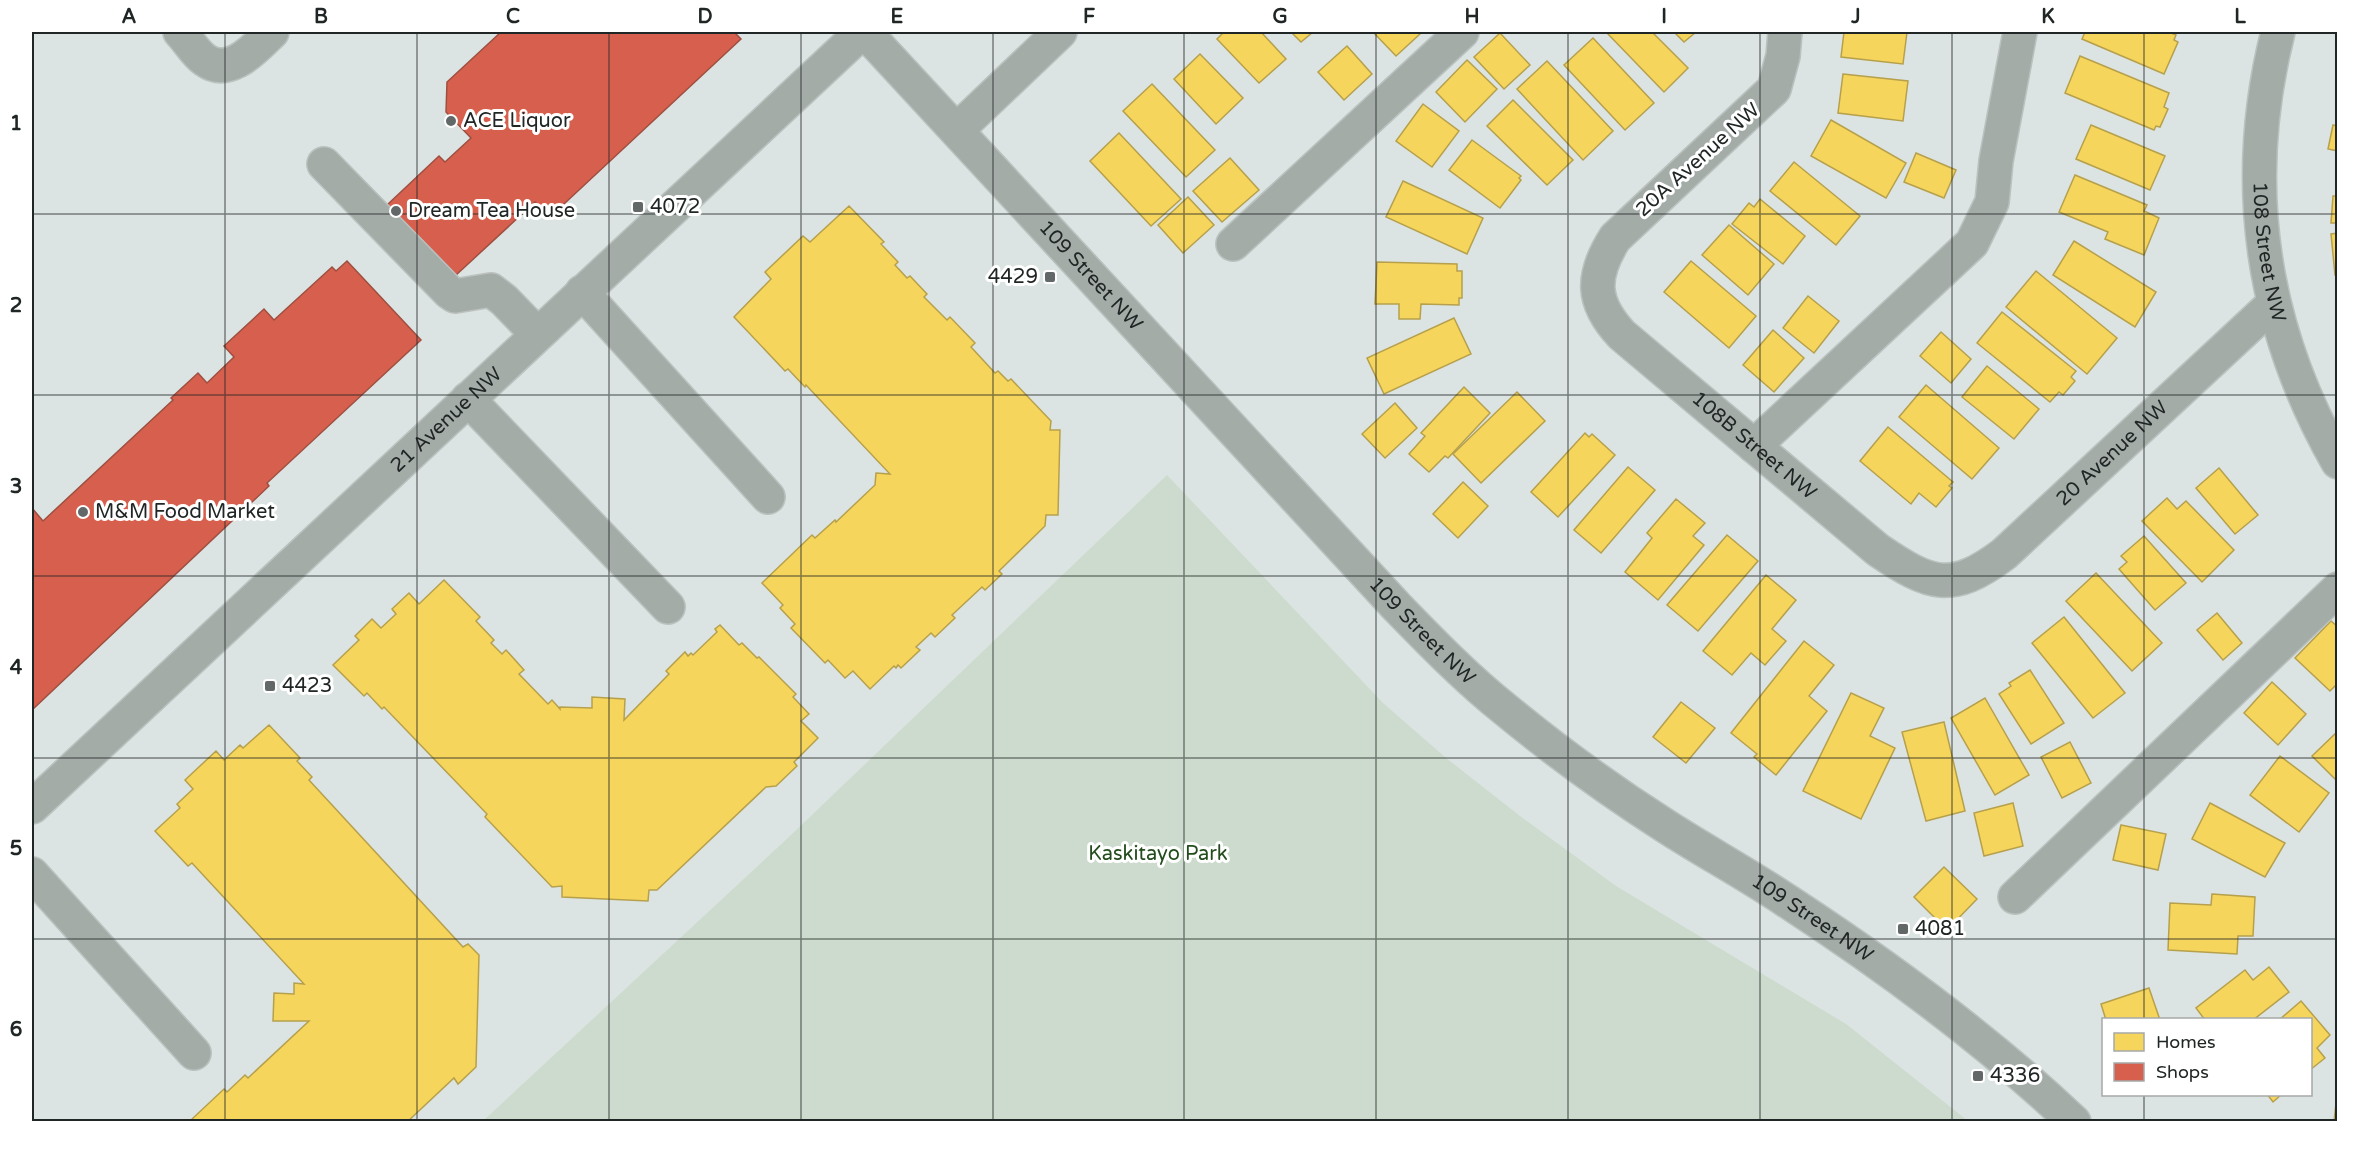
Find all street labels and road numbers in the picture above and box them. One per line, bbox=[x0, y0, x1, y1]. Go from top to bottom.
street label: 20A Avenue NW bbox=[1631, 98, 1765, 222]
street label: 108 Street NW bbox=[2248, 181, 2291, 324]
street label: 109 Street NW bbox=[1034, 216, 1147, 336]
street label: 21 Avenue NW bbox=[386, 362, 507, 478]
street label: 108B Street NW bbox=[1687, 387, 1821, 505]
street label: 20 Avenue NW bbox=[2051, 396, 2173, 511]
street label: 109 Street NW bbox=[1364, 572, 1480, 690]
street label: 109 Street NW bbox=[1747, 869, 1878, 968]

